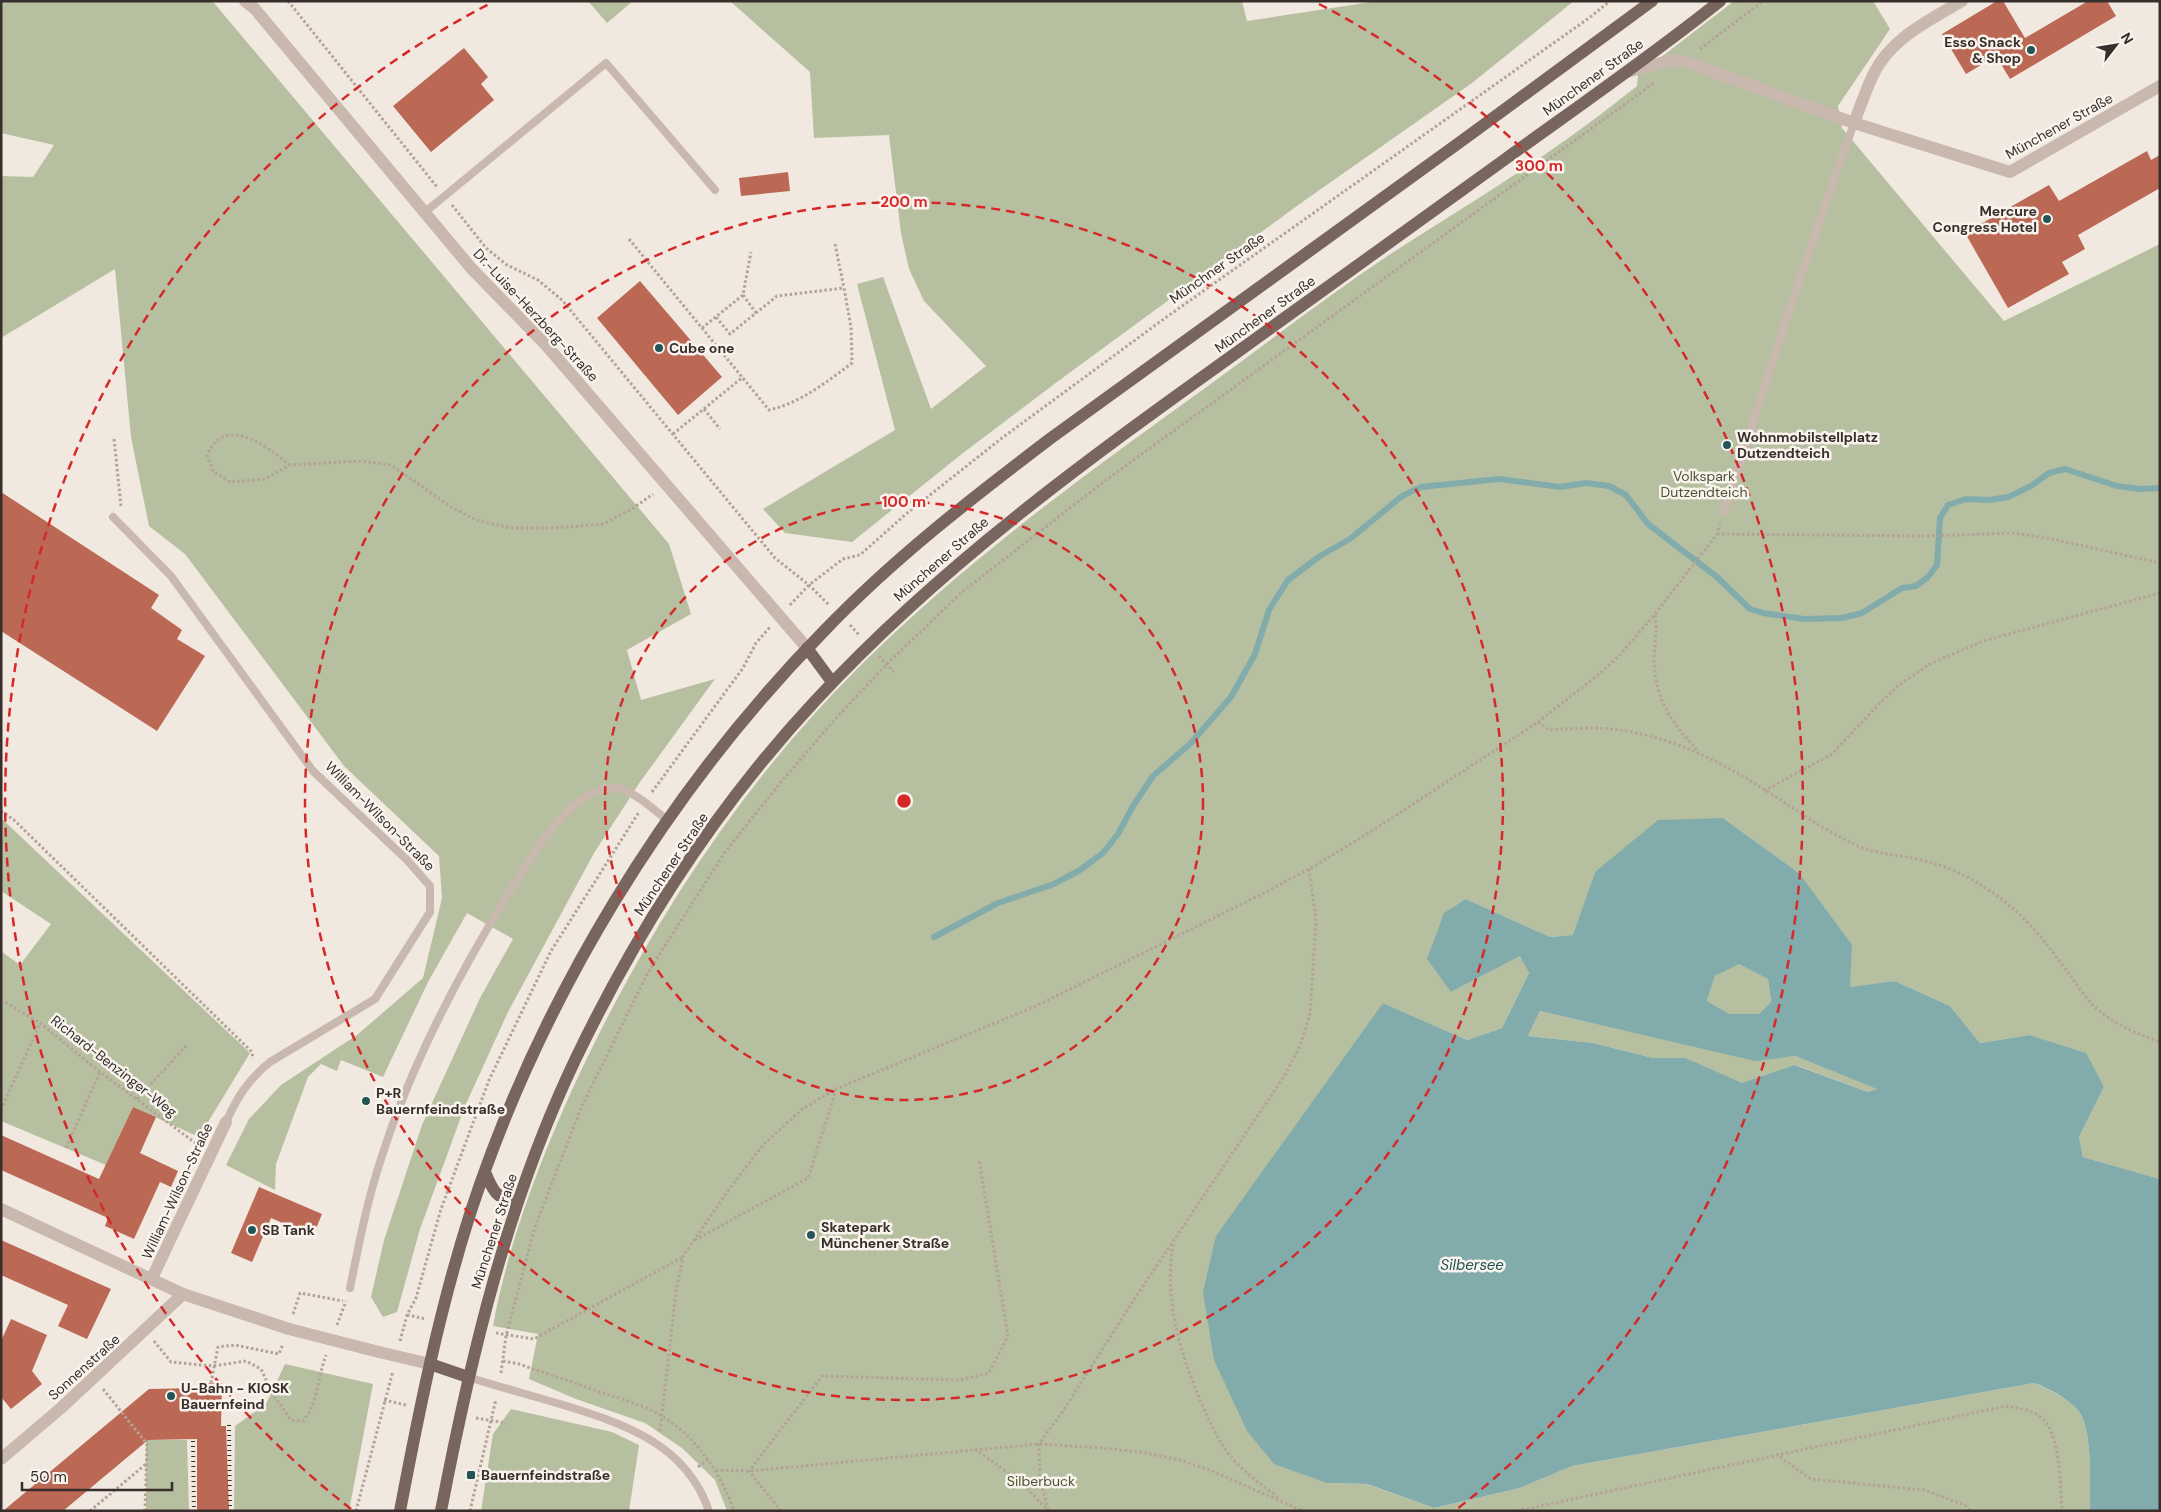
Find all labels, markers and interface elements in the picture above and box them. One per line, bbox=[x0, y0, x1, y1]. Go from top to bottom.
north arrow bbox=[2091, 20, 2141, 70]
text: N bbox=[2117, 29, 2137, 47]
place label: Esso Snack & Shop bbox=[1944, 33, 2021, 67]
street label: Münchener Straße bbox=[1539, 34, 1647, 120]
marker: Esso Snack & Shop bbox=[2025, 44, 2037, 56]
street label: Münchener Straße bbox=[2002, 89, 2116, 163]
text: 300 m bbox=[1515, 156, 1563, 176]
text: 200 m bbox=[880, 192, 928, 212]
place label: Mercure Congress Hotel bbox=[1933, 202, 2037, 236]
marker: Mercure Congress Hotel bbox=[2041, 213, 2053, 225]
street label: Münchner Straße bbox=[1166, 228, 1268, 308]
street label: Dr.-Luise-Herzberg-Straße bbox=[470, 245, 602, 385]
street label: Münchener Straße bbox=[1211, 271, 1319, 357]
place label: Cube one bbox=[669, 339, 734, 357]
marker: Cube one bbox=[653, 342, 665, 354]
place label: Wohnmobilstellplatz Dutzendteich bbox=[1737, 428, 1878, 462]
marker: Wohnmobilstellplatz Dutzendteich bbox=[1721, 439, 1733, 451]
park label: Volkspark Dutzendteich bbox=[1661, 467, 1747, 501]
text: 100 m bbox=[882, 492, 926, 512]
street label: Münchener Straße bbox=[890, 513, 992, 605]
street label: William-Wilson-Straße bbox=[321, 757, 439, 875]
centre of rings bbox=[895, 792, 913, 810]
street label: Münchener Straße bbox=[630, 809, 712, 919]
street label: Richard-Benzinger-Weg bbox=[47, 1011, 181, 1121]
place label: P+R Bauernfeindstraße bbox=[376, 1084, 505, 1118]
marker: P+R Bauernfeindstraße bbox=[360, 1095, 372, 1107]
street label: William-Wilson-Straße bbox=[138, 1120, 216, 1262]
street label: Münchener Straße bbox=[467, 1171, 521, 1291]
place label: Skatepark Münchener Straße bbox=[821, 1218, 949, 1252]
place label: SB Tank bbox=[262, 1221, 315, 1239]
marker: SB Tank bbox=[246, 1224, 258, 1236]
marker: Skatepark Münchener Straße bbox=[805, 1229, 817, 1241]
water label: Silbersee bbox=[1440, 1255, 1504, 1275]
street label: Sonnenstraße bbox=[44, 1330, 124, 1404]
place label: U-Bahn - KIOSK Bauernfeind bbox=[181, 1379, 289, 1413]
marker: U-Bahn - KIOSK Bauernfeind bbox=[165, 1390, 177, 1402]
scale bar bbox=[22, 1460, 172, 1492]
place label: Bauernfeindstraße bbox=[481, 1466, 610, 1484]
text: 50 m bbox=[30, 1467, 67, 1487]
marker: Bauernfeindstraße bbox=[465, 1469, 477, 1481]
park label: Silberbuck bbox=[1007, 1472, 1075, 1490]

